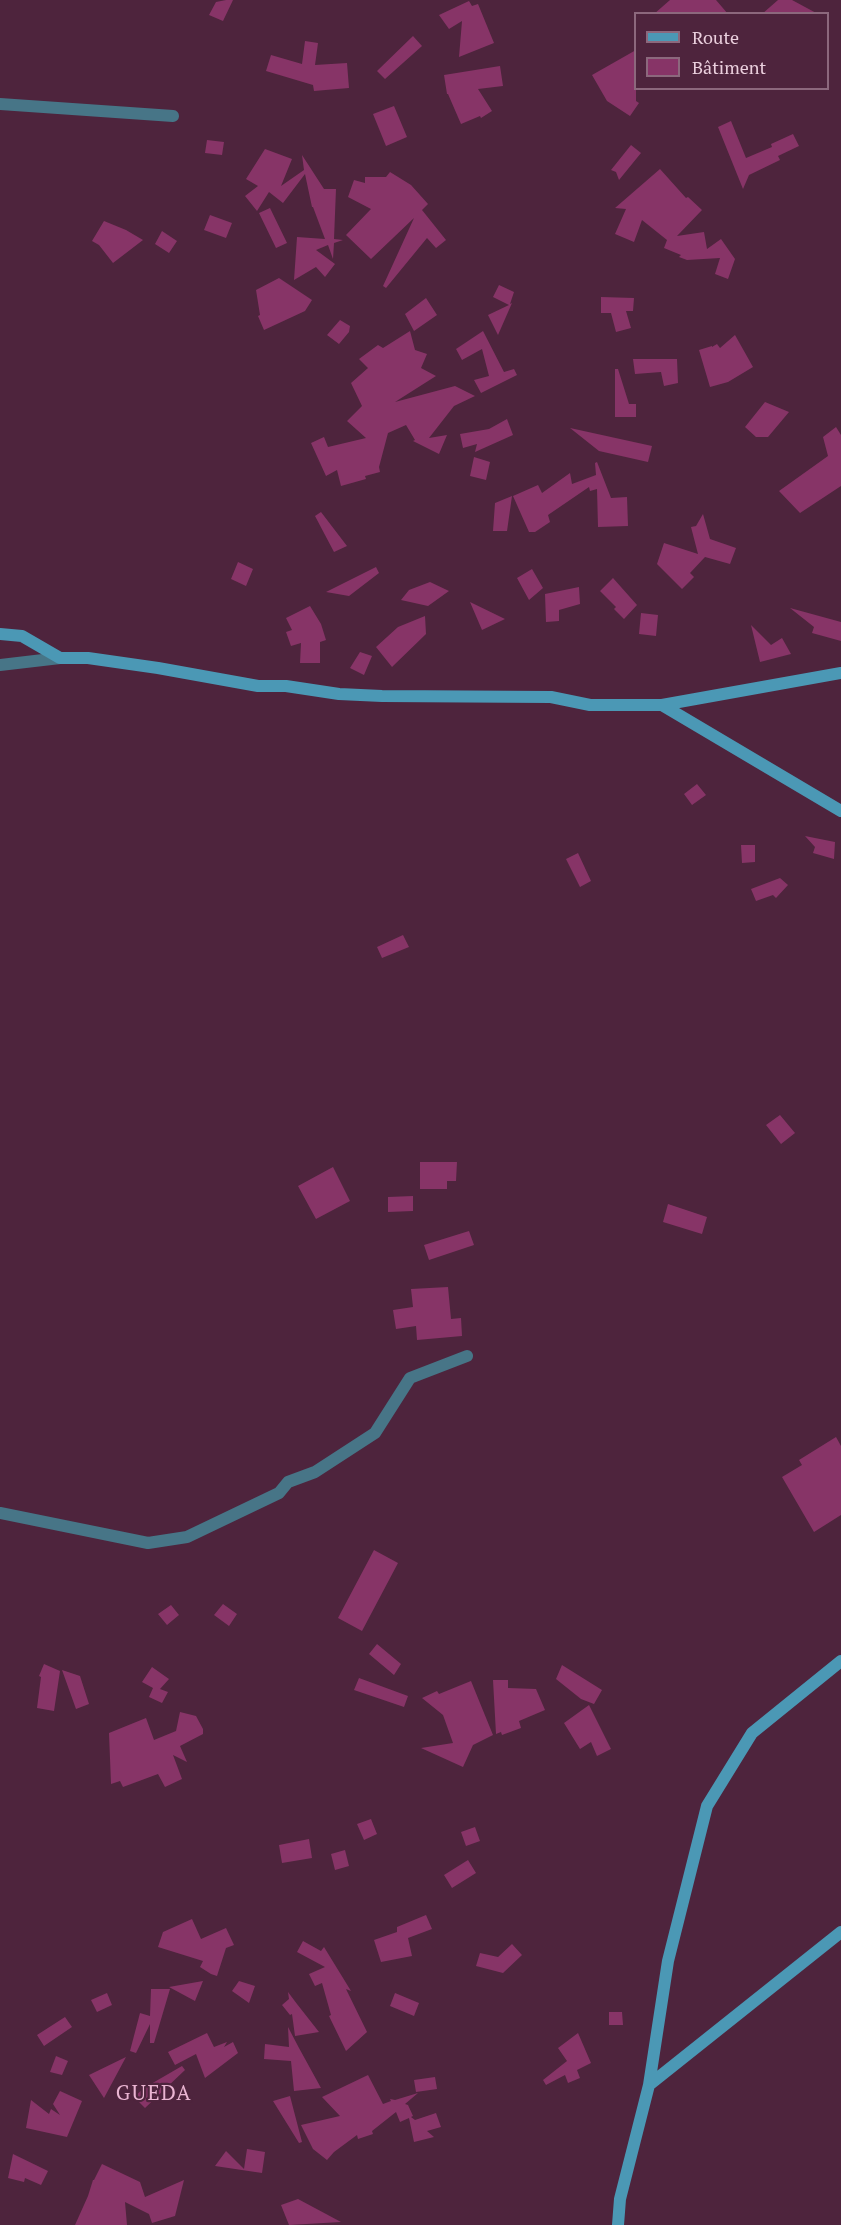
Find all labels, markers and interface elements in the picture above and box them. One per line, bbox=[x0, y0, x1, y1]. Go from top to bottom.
legend bbox=[634, 12, 829, 90]
text: Route bbox=[692, 25, 739, 49]
text: Bâtiment bbox=[692, 55, 766, 79]
district label: GUEDA bbox=[116, 2081, 192, 2107]

